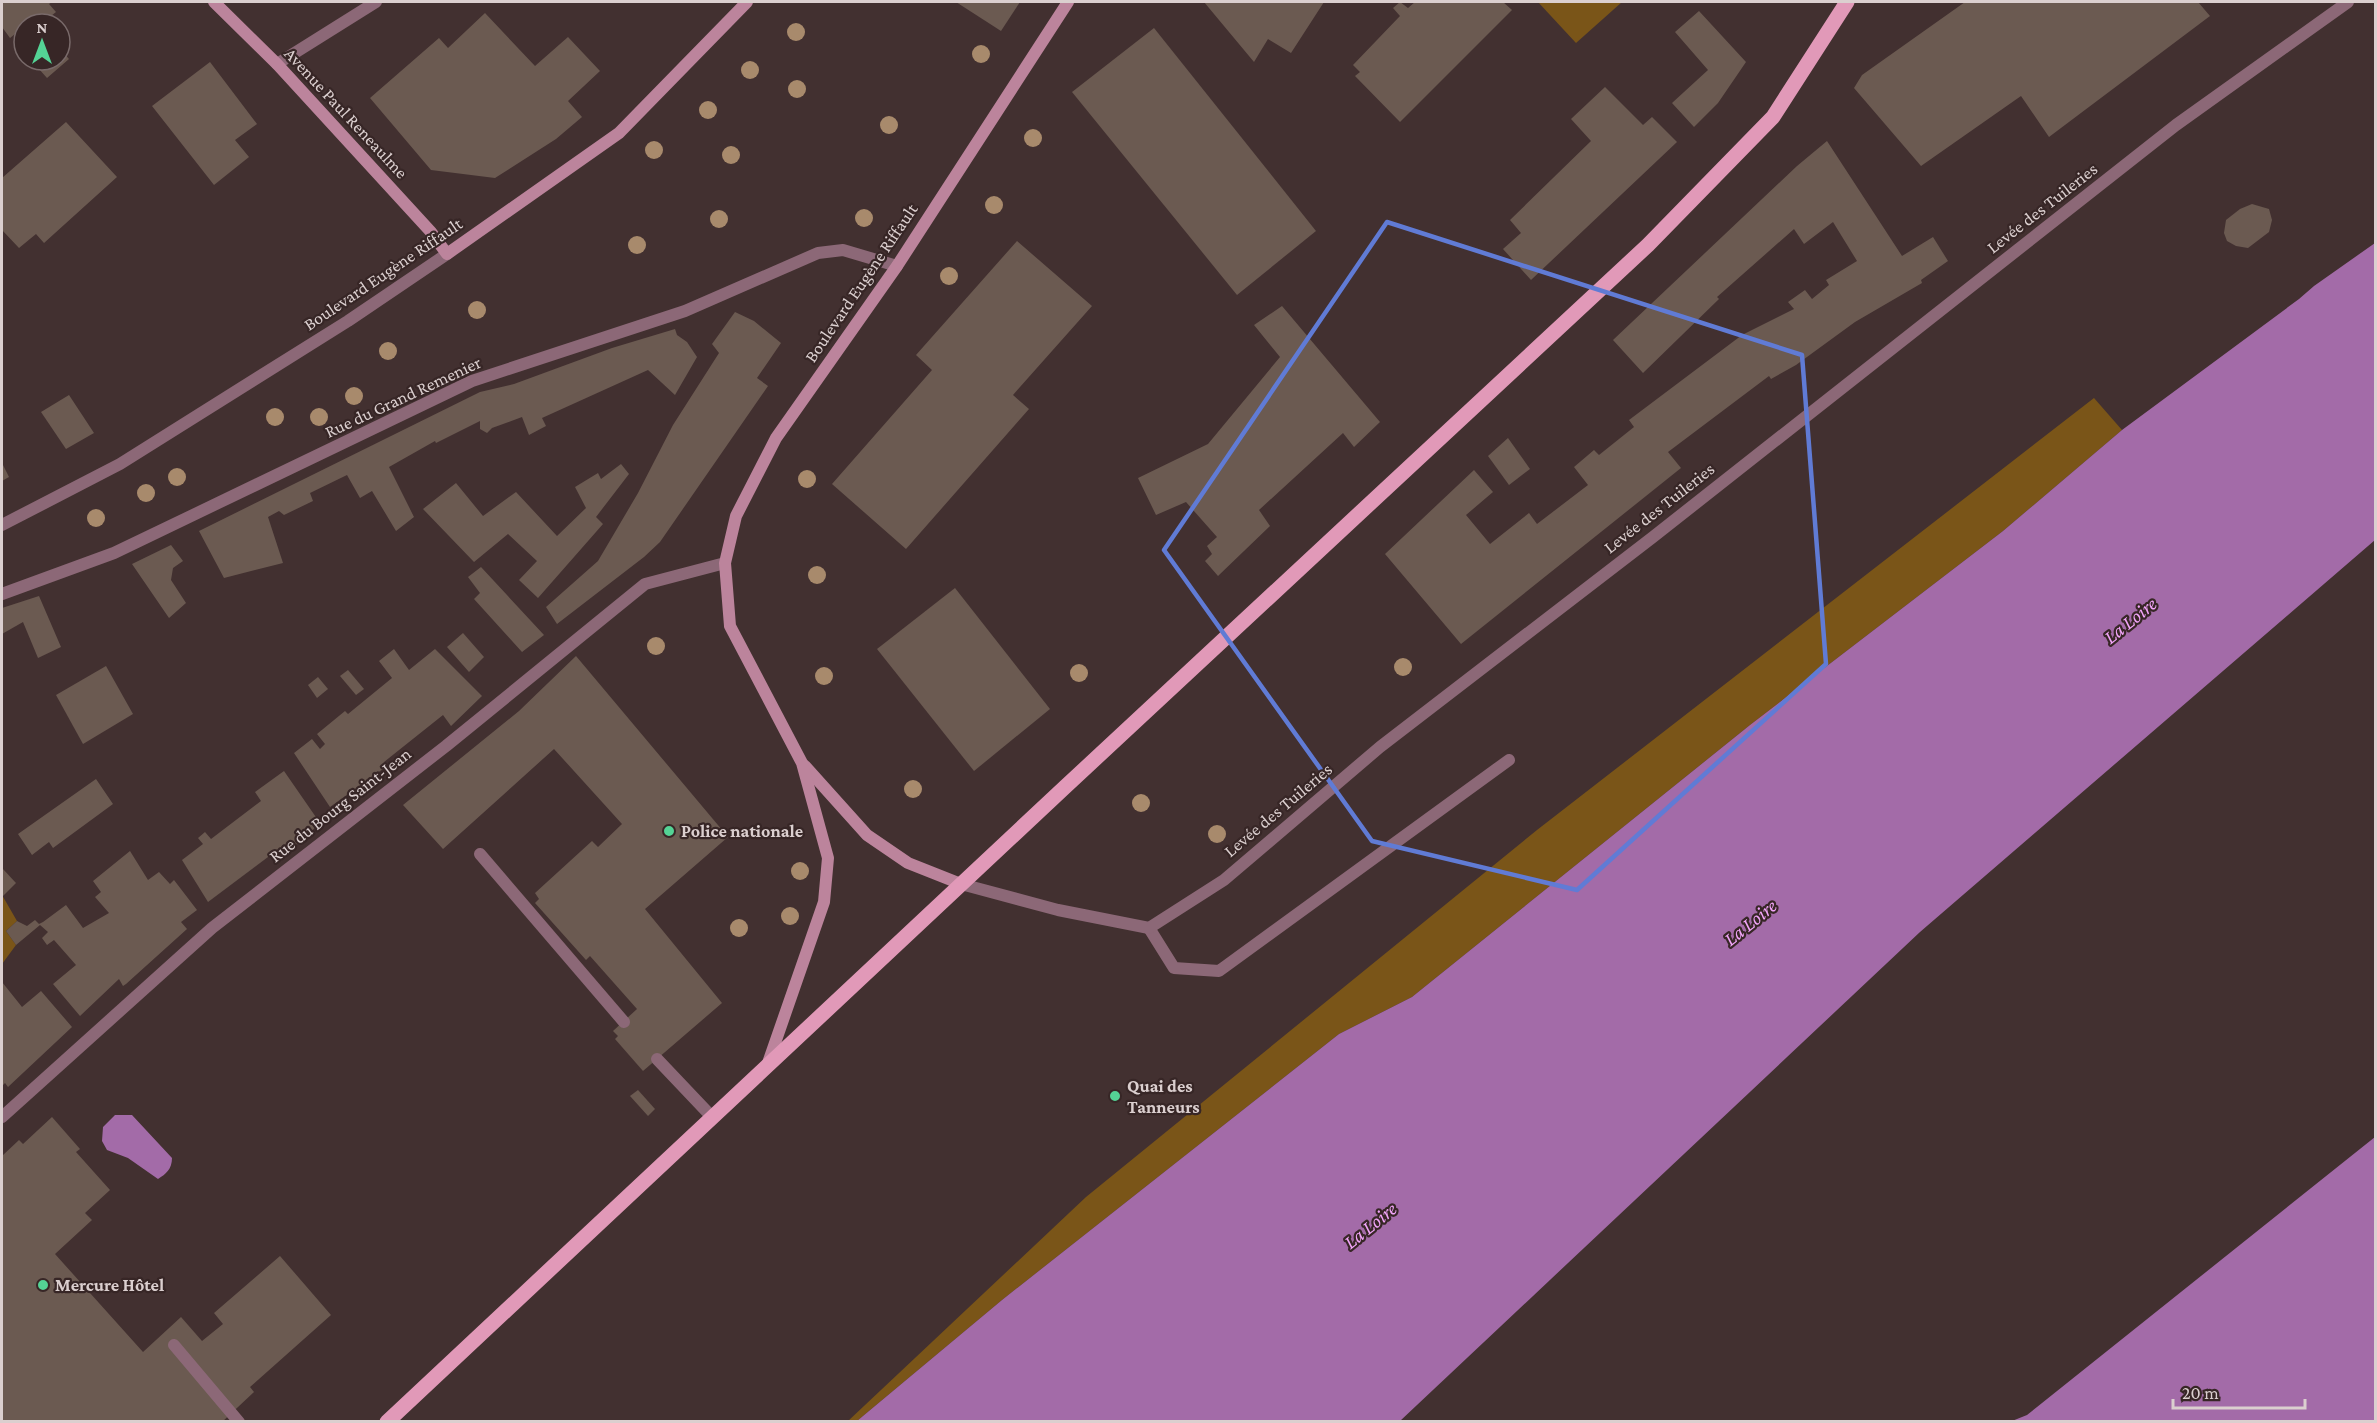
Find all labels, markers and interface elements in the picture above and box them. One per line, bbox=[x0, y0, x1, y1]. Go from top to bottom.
north arrow bbox=[12, 12, 72, 72]
text: N bbox=[37, 19, 48, 36]
street label: Avenue Paul Reneaulme bbox=[280, 44, 412, 183]
street label: Levée des Tuileries bbox=[1983, 159, 2101, 257]
street label: Boulevard Eugène Riffault bbox=[800, 199, 922, 366]
street label: Boulevard Eugène Riffault bbox=[300, 213, 467, 335]
street label: Rue du Grand Remenier bbox=[322, 352, 485, 442]
street label: Levée des Tuileries bbox=[1600, 459, 1718, 557]
water label: La Loire bbox=[2099, 592, 2161, 648]
street label: Rue du Bourg Saint-Jean bbox=[265, 743, 415, 867]
street label: Levée des Tuileries bbox=[1220, 759, 1336, 861]
place label: Police nationale bbox=[681, 821, 803, 841]
marker: Police nationale bbox=[662, 824, 676, 838]
water label: La Loire bbox=[1719, 894, 1781, 950]
place label: Quai des Tanneurs bbox=[1127, 1076, 1200, 1117]
marker: Quai des Tanneurs bbox=[1108, 1089, 1122, 1103]
water label: La Loire bbox=[1339, 1197, 1401, 1253]
place label: Mercure Hôtel bbox=[55, 1275, 164, 1295]
marker: Mercure Hôtel bbox=[36, 1278, 50, 1292]
scale bar bbox=[2173, 1372, 2305, 1410]
text: 20 m bbox=[2182, 1383, 2219, 1403]

